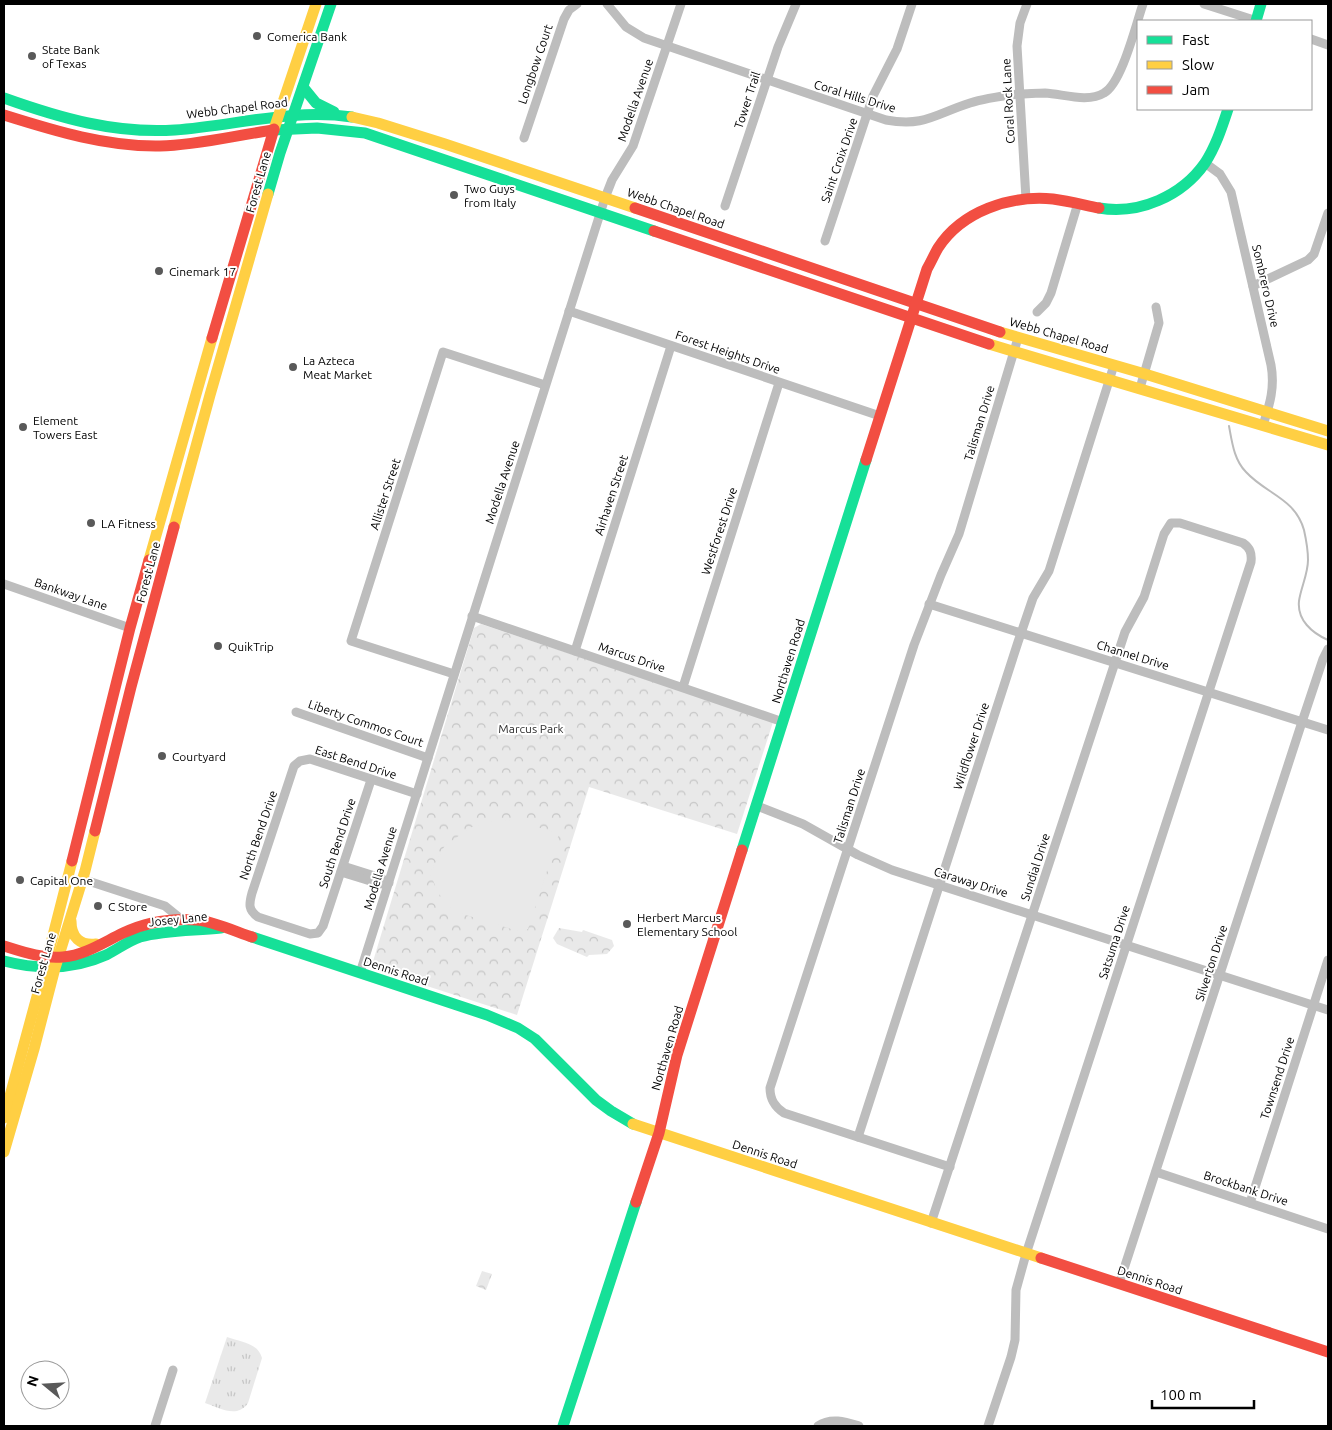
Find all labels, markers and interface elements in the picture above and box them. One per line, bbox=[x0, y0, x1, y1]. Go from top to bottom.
legend bbox=[1137, 20, 1312, 110]
street label: Longbow Court bbox=[515, 22, 555, 106]
marker: Comerica Bank bbox=[251, 30, 263, 42]
place label: Comerica Bank bbox=[267, 30, 347, 43]
text: Fast bbox=[1182, 31, 1210, 48]
place label: State Bank of Texas bbox=[42, 43, 100, 70]
marker: State Bank of Texas bbox=[26, 50, 38, 62]
text: Slow bbox=[1182, 56, 1215, 73]
street label: Modella Avenue bbox=[615, 57, 655, 143]
street label: Coral Rock Lane bbox=[999, 58, 1017, 144]
street label: Tower Trail bbox=[732, 70, 762, 130]
street label: Coral Hills Drive bbox=[813, 77, 897, 115]
text: Jam bbox=[1182, 81, 1210, 98]
street label: Webb Chapel Road bbox=[186, 95, 288, 121]
street label: Saint Croix Drive bbox=[818, 116, 860, 204]
street label: Forest Lane bbox=[243, 150, 273, 214]
place label: Two Guys from Italy bbox=[464, 182, 516, 209]
street label: Webb Chapel Road bbox=[626, 185, 726, 231]
marker: Two Guys from Italy bbox=[448, 189, 460, 201]
street label: Sombrero Drive bbox=[1250, 243, 1282, 329]
marker: Cinemark 17 bbox=[153, 265, 165, 277]
place label: Cinemark 17 bbox=[169, 265, 236, 278]
street label: Webb Chapel Road bbox=[1008, 315, 1110, 355]
street label: Forest Heights Drive bbox=[674, 328, 782, 376]
place label: La Azteca Meat Market bbox=[303, 354, 372, 381]
marker: La Azteca Meat Market bbox=[287, 361, 299, 373]
street label: Talisman Drive bbox=[961, 384, 997, 462]
place label: Element Towers East bbox=[33, 414, 98, 441]
marker: Element Towers East bbox=[17, 421, 29, 433]
street label: Modella Avenue bbox=[482, 439, 522, 525]
street label: Airhaven Street bbox=[592, 453, 630, 537]
street label: Allister Street bbox=[367, 456, 403, 531]
street label: Westforest Drive bbox=[699, 486, 739, 576]
marker: LA Fitness bbox=[85, 517, 97, 529]
place label: LA Fitness bbox=[101, 517, 156, 530]
street label: Forest Lane bbox=[134, 540, 162, 604]
street label: Bankway Lane bbox=[33, 575, 109, 613]
street label: Northaven Road bbox=[769, 617, 807, 705]
street label: Channel Drive bbox=[1095, 638, 1171, 672]
street label: Marcus Drive bbox=[597, 639, 667, 675]
marker: QuikTrip bbox=[212, 640, 224, 652]
place label: QuikTrip bbox=[228, 640, 274, 653]
street label: Liberty Commos Court bbox=[307, 697, 426, 749]
street label: Wildflower Drive bbox=[951, 701, 991, 791]
park label: Marcus Park bbox=[498, 722, 564, 735]
street label: East Bend Drive bbox=[314, 743, 398, 781]
marker: Courtyard bbox=[156, 750, 168, 762]
place label: Courtyard bbox=[172, 750, 226, 763]
street label: Talisman Drive bbox=[831, 767, 867, 845]
street label: North Bend Drive bbox=[237, 789, 279, 881]
street label: South Bend Drive bbox=[316, 796, 358, 890]
street label: Modella Avenue bbox=[361, 825, 399, 911]
street label: Sundial Drive bbox=[1018, 832, 1052, 902]
street label: Caraway Drive bbox=[932, 865, 1010, 899]
marker: Capital One bbox=[14, 874, 26, 886]
place label: Capital One bbox=[30, 874, 93, 887]
marker: C Store bbox=[92, 900, 104, 912]
place label: C Store bbox=[108, 900, 147, 913]
street label: Satsuma Drive bbox=[1096, 903, 1132, 981]
street label: Josey Lane bbox=[148, 909, 208, 929]
place label: Herbert Marcus Elementary School bbox=[637, 911, 737, 938]
marker: Herbert Marcus Elementary School bbox=[621, 918, 633, 930]
street label: Silverton Drive bbox=[1193, 923, 1229, 1003]
street label: Forest Lane bbox=[28, 931, 58, 995]
street label: Dennis Road bbox=[362, 954, 430, 988]
street label: Northaven Road bbox=[649, 1004, 685, 1092]
street label: Townsend Drive bbox=[1258, 1035, 1296, 1121]
street label: Dennis Road bbox=[731, 1137, 799, 1171]
street label: Brockbank Drive bbox=[1202, 1168, 1290, 1208]
street label: Dennis Road bbox=[1116, 1263, 1184, 1297]
north arrow bbox=[20, 1360, 70, 1410]
text: N bbox=[23, 1374, 42, 1388]
scale bar bbox=[1152, 1378, 1254, 1410]
text: 100 m bbox=[1160, 1386, 1202, 1403]

